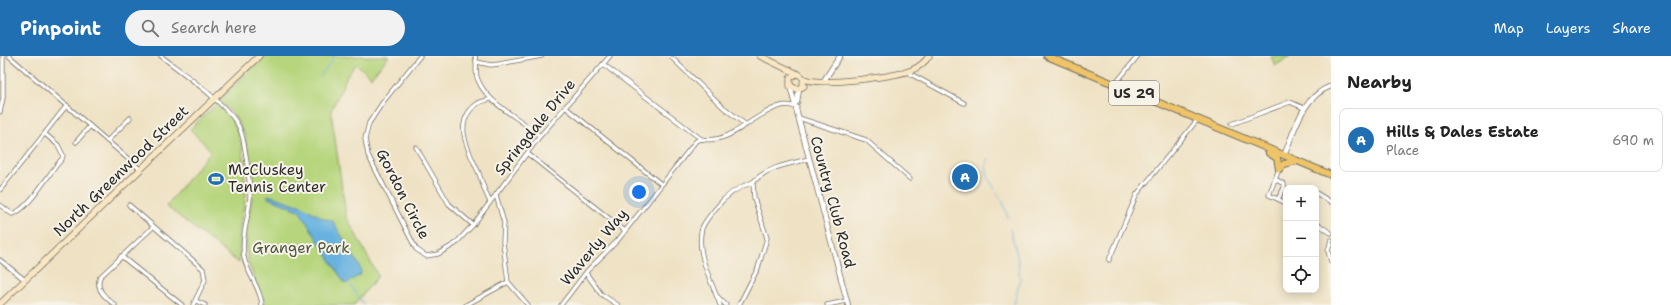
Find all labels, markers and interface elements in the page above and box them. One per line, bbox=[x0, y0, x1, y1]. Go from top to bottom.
search box bbox=[125, 10, 405, 46]
text: Pinpoint bbox=[20, 16, 101, 41]
icon: search bbox=[139, 17, 161, 39]
text: Search here bbox=[171, 18, 257, 38]
text: Map bbox=[1494, 19, 1524, 37]
text: Layers bbox=[1546, 19, 1590, 37]
text: Share bbox=[1612, 19, 1651, 37]
text: Nearby bbox=[1347, 71, 1412, 93]
street label: Springdale Drive bbox=[490, 75, 580, 179]
road number: US 29 bbox=[1109, 81, 1159, 105]
street label: North Greenwood Street bbox=[49, 101, 193, 241]
text: Hills & Dales Estate bbox=[1386, 122, 1539, 142]
text: A bbox=[1356, 132, 1366, 149]
text: 690 m bbox=[1612, 132, 1654, 149]
street label: Country Club Road bbox=[806, 134, 860, 271]
text: Place bbox=[1386, 142, 1419, 159]
street label: Gordon Circle bbox=[372, 145, 434, 243]
place label: McCluskey Tennis Center bbox=[228, 160, 326, 197]
pin: A bbox=[952, 162, 978, 192]
sports icon: McCluskey Tennis Center bbox=[207, 170, 225, 188]
your location bbox=[629, 182, 649, 202]
map controls bbox=[1283, 185, 1319, 293]
button: + bbox=[1283, 185, 1319, 221]
street label: Waverly Way bbox=[556, 204, 632, 290]
button: − bbox=[1283, 221, 1319, 257]
park label: Granger Park bbox=[252, 238, 350, 258]
button: locate bbox=[1283, 257, 1319, 293]

